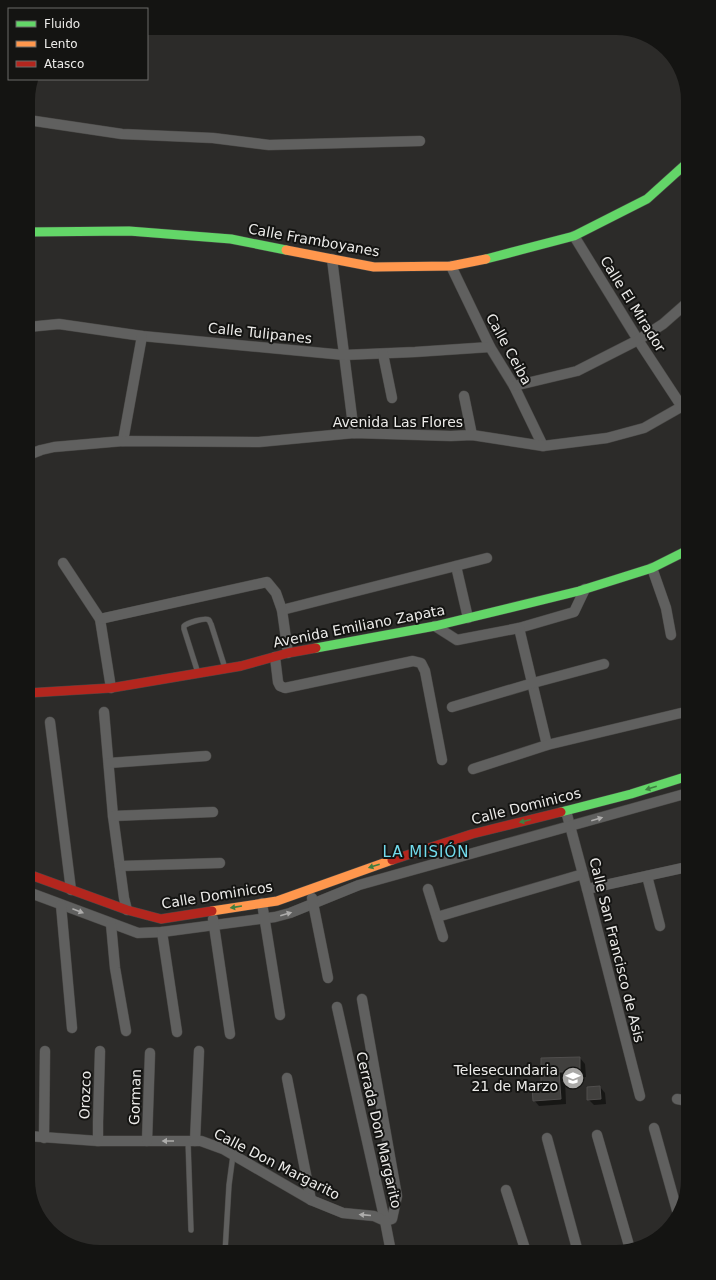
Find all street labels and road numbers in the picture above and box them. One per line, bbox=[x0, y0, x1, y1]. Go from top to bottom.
street label: Calle Framboyanes bbox=[247, 221, 381, 259]
street label: Calle El Mirador bbox=[597, 253, 669, 355]
street label: Calle Ceiba bbox=[483, 311, 535, 387]
street label: Calle Tulipanes bbox=[207, 320, 313, 346]
street label: Avenida Las Flores bbox=[333, 414, 463, 430]
street label: Avenida Emiliano Zapata bbox=[272, 601, 446, 651]
street label: Calle Dominicos bbox=[470, 785, 582, 827]
street label: Calle San Francisco de Asis bbox=[586, 856, 648, 1044]
street label: Calle Dominicos bbox=[160, 878, 274, 912]
street label: Cerrada Don Margarito bbox=[353, 1050, 405, 1210]
street label: Gorman bbox=[126, 1069, 144, 1125]
street label: Orozco bbox=[76, 1070, 94, 1120]
street label: Calle Don Margarito bbox=[211, 1125, 343, 1203]

